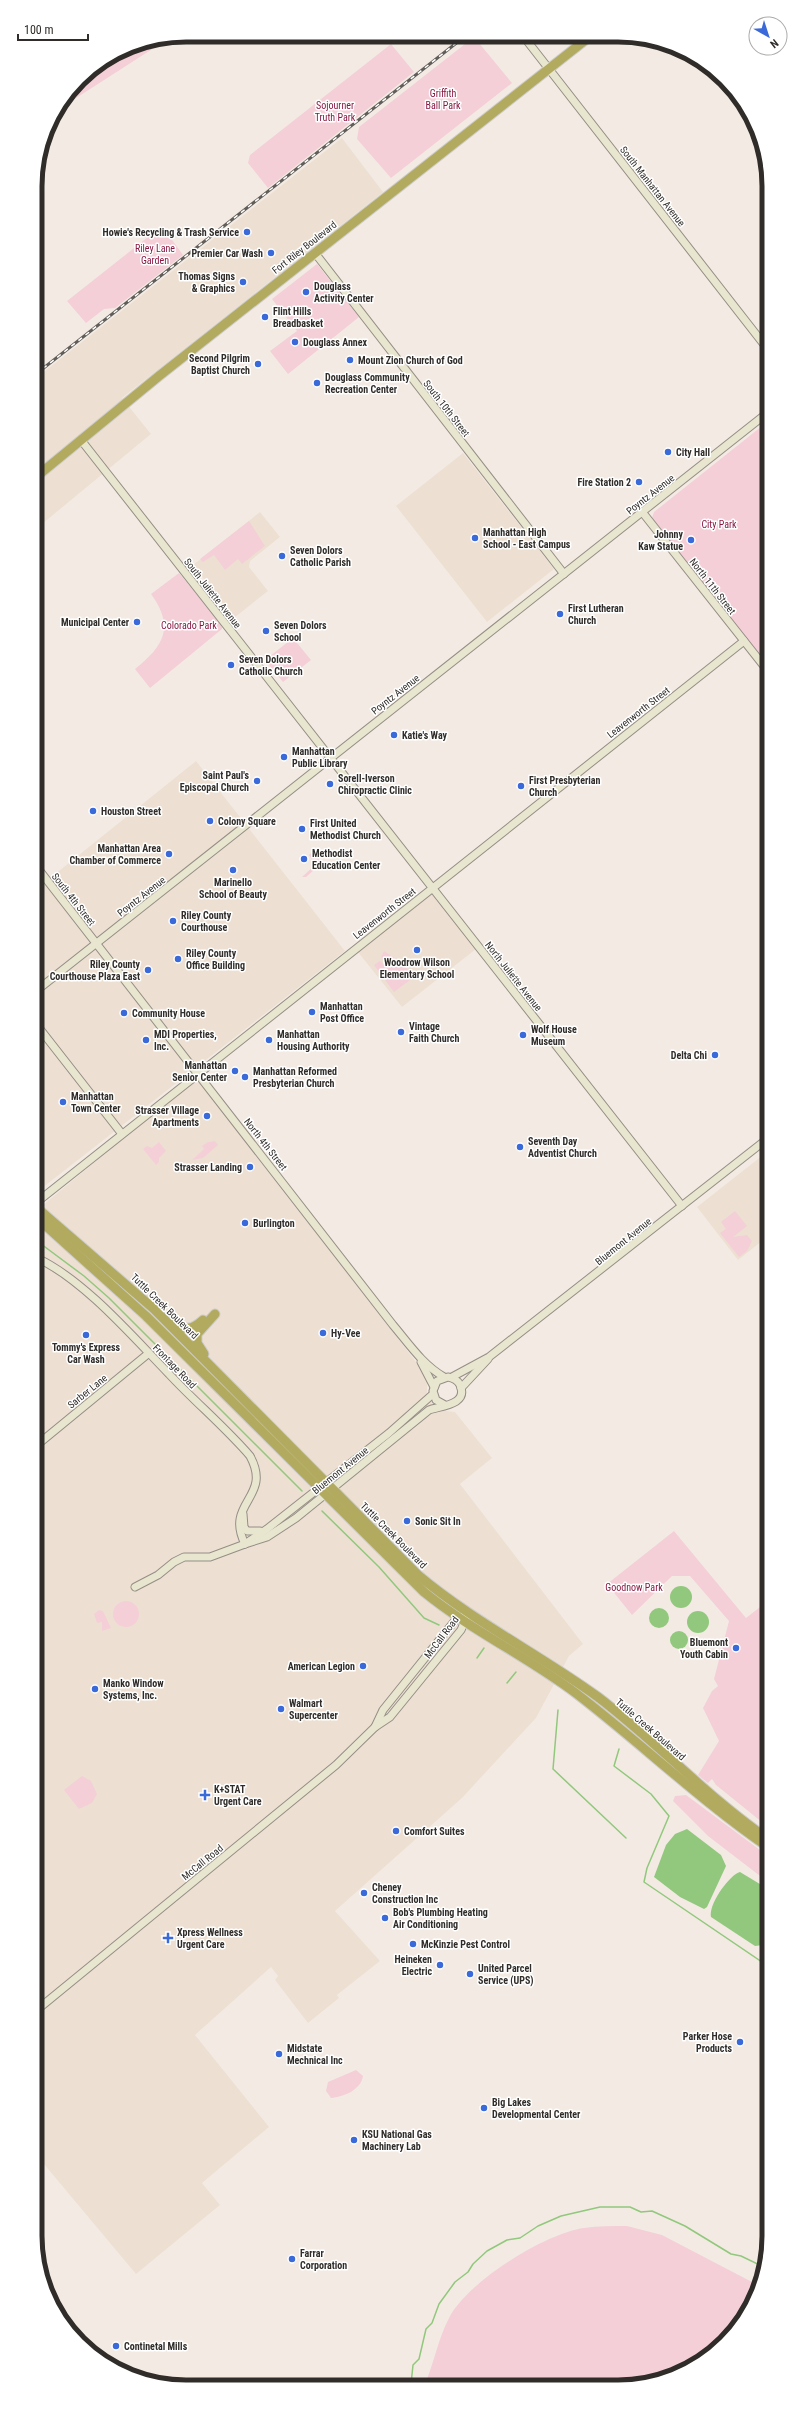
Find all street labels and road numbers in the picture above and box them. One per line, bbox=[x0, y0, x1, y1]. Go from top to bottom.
street label: South Manhattan Avenue bbox=[618, 144, 687, 229]
street label: Fort Riley Boulevard bbox=[270, 219, 339, 276]
street label: South 10th Street bbox=[421, 378, 472, 439]
street label: Poyntz Avenue bbox=[624, 472, 677, 517]
street label: South Juliette Avenue bbox=[182, 556, 244, 631]
street label: North 11th Street bbox=[687, 556, 738, 617]
street label: Poyntz Avenue bbox=[369, 672, 422, 717]
street label: Leavenworth Street bbox=[605, 685, 672, 740]
street label: South 4th Street bbox=[50, 871, 98, 928]
street label: Poyntz Avenue bbox=[115, 874, 168, 919]
street label: Leavenworth Street bbox=[351, 886, 418, 941]
street label: North Juliette Avenue bbox=[483, 939, 544, 1014]
street label: North 4th Street bbox=[242, 1116, 289, 1173]
street label: Bluemont Avenue bbox=[593, 1215, 654, 1267]
street label: Tuttle Creek Boulevard bbox=[129, 1272, 200, 1341]
street label: Frontage Road bbox=[151, 1342, 198, 1391]
street label: Sarber Lane bbox=[66, 1372, 109, 1410]
street label: Bluemont Avenue bbox=[310, 1444, 371, 1496]
street label: Tuttle Creek Boulevard bbox=[358, 1500, 429, 1571]
street label: McCall Road bbox=[422, 1614, 461, 1660]
street label: Tuttle Creek Boulevard bbox=[614, 1696, 688, 1763]
street label: McCall Road bbox=[180, 1842, 225, 1882]

